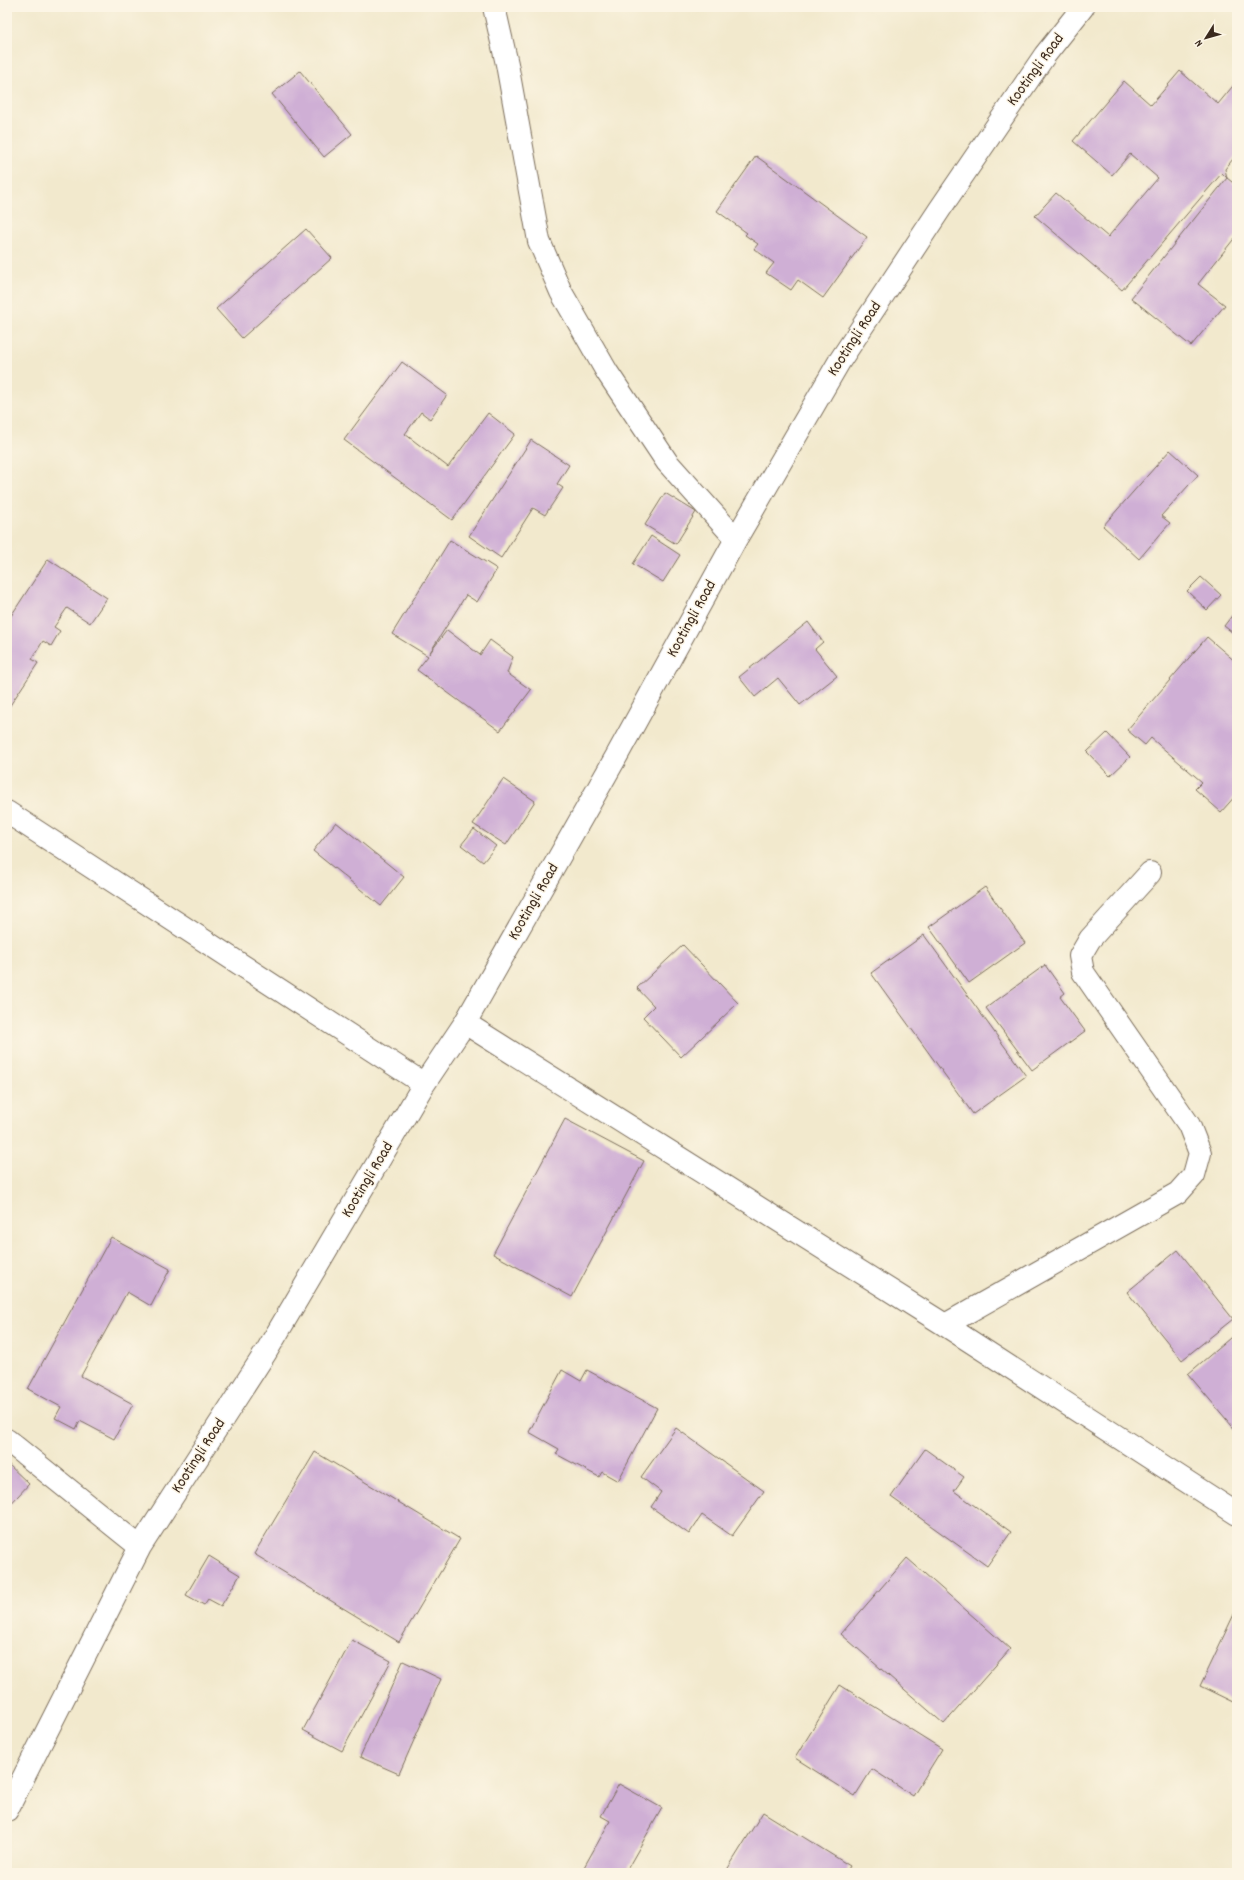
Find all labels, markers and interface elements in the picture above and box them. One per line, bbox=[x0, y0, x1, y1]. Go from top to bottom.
north arrow bbox=[1186, 18, 1226, 58]
street label: Kootingli Road bbox=[1002, 29, 1070, 111]
text: N bbox=[1191, 35, 1208, 50]
street label: Kootingli Road bbox=[822, 297, 888, 381]
street label: Kootingli Road bbox=[661, 576, 723, 662]
street label: Kootingli Road bbox=[503, 859, 565, 945]
street label: Kootingli Road bbox=[336, 1138, 400, 1222]
street label: Kootingli Road bbox=[166, 1414, 232, 1498]

